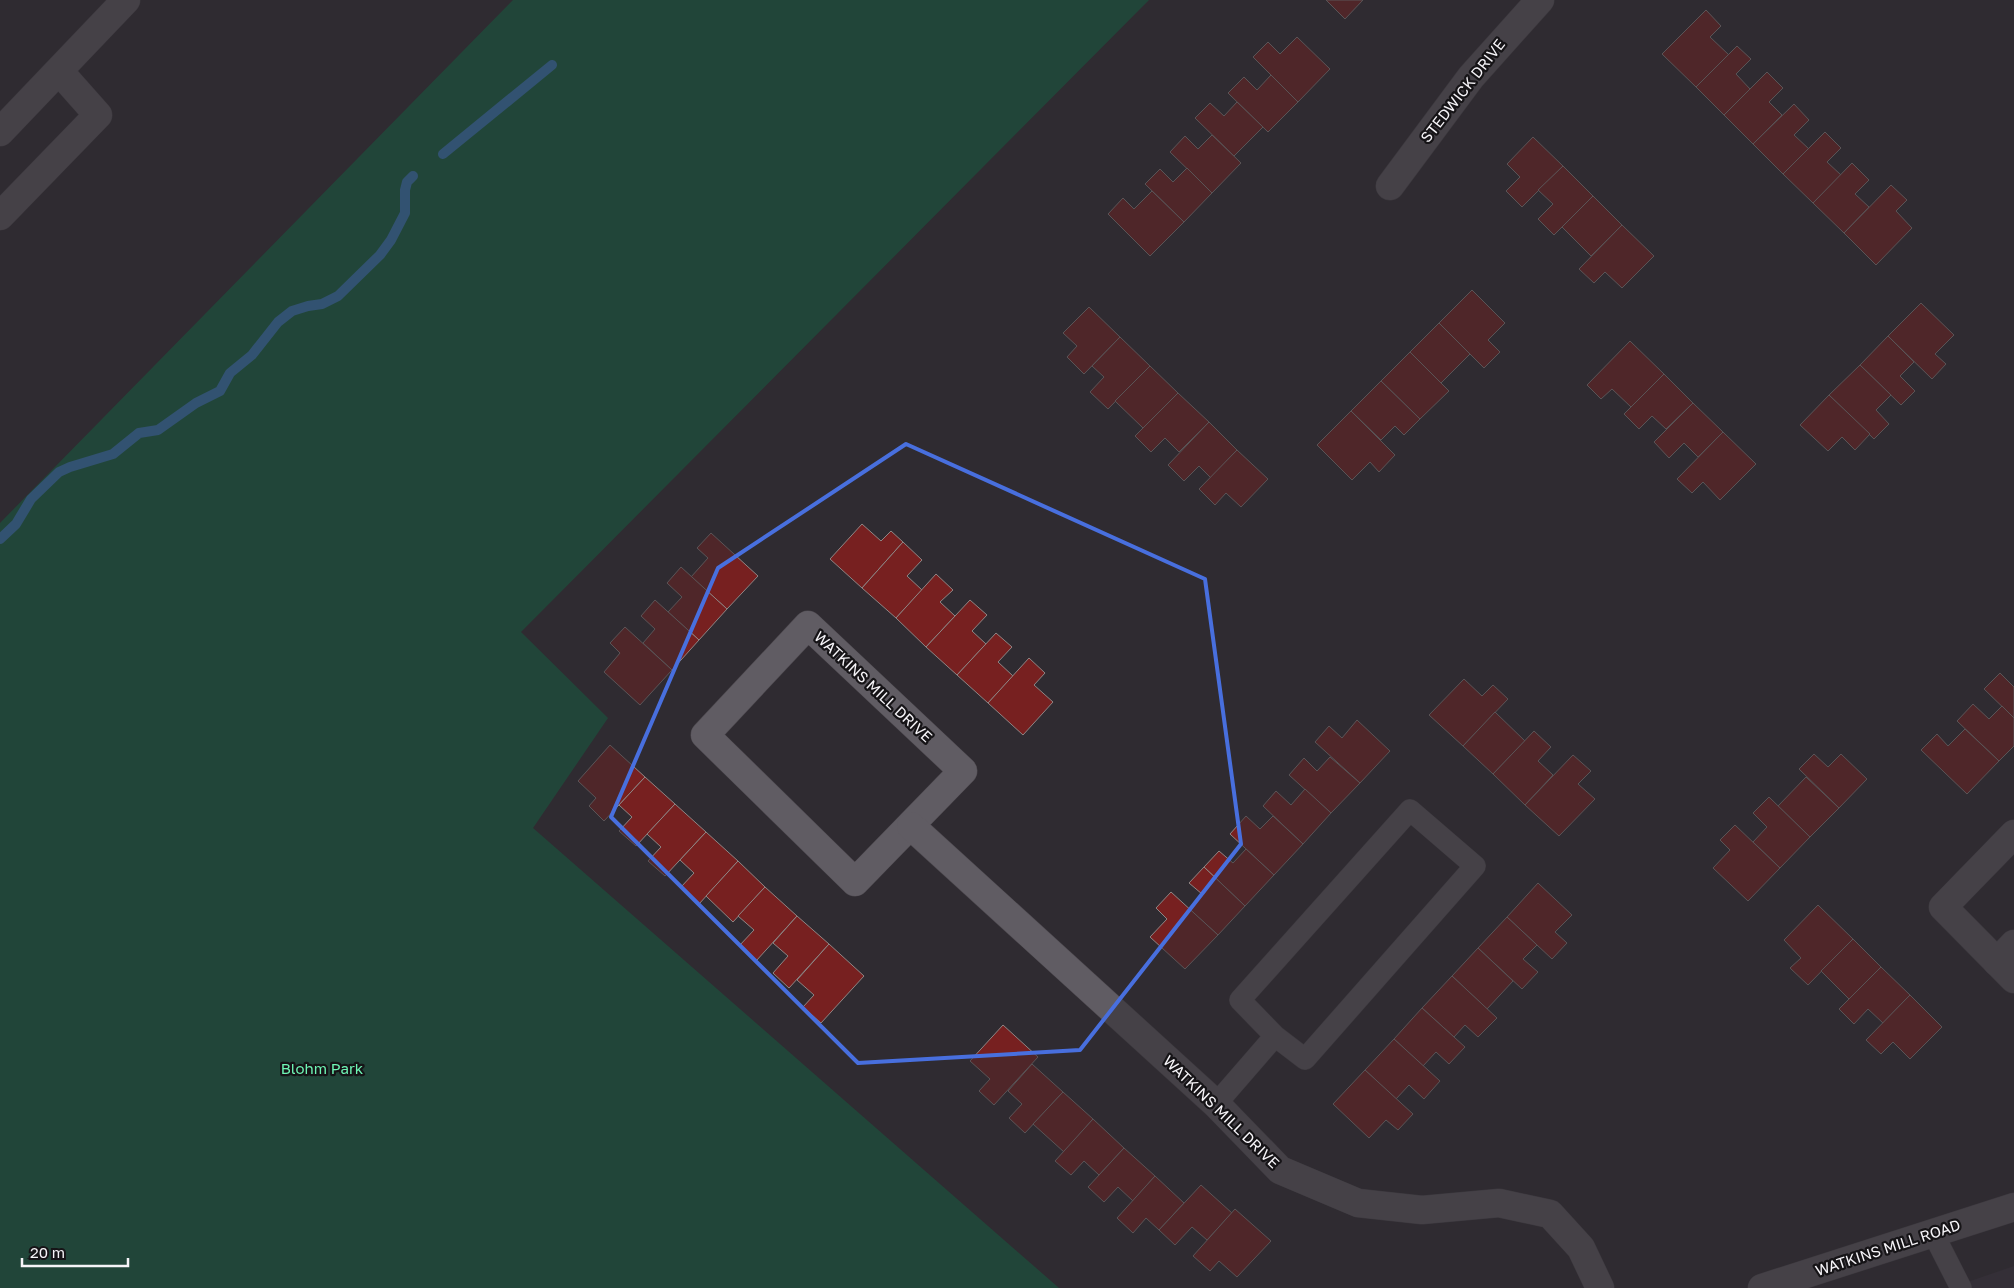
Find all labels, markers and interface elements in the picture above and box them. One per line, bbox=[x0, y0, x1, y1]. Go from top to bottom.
street label: STEDWICK DRIVE bbox=[1416, 35, 1508, 146]
street label: WATKINS MILL DRIVE bbox=[811, 627, 936, 746]
street label: WATKINS MILL DRIVE bbox=[1160, 1051, 1284, 1171]
park label: Blohm Park bbox=[281, 1059, 364, 1077]
street label: WATKINS MILL ROAD bbox=[1813, 1215, 1963, 1279]
scale bar bbox=[22, 1236, 129, 1268]
text: 20 m bbox=[30, 1243, 65, 1261]

